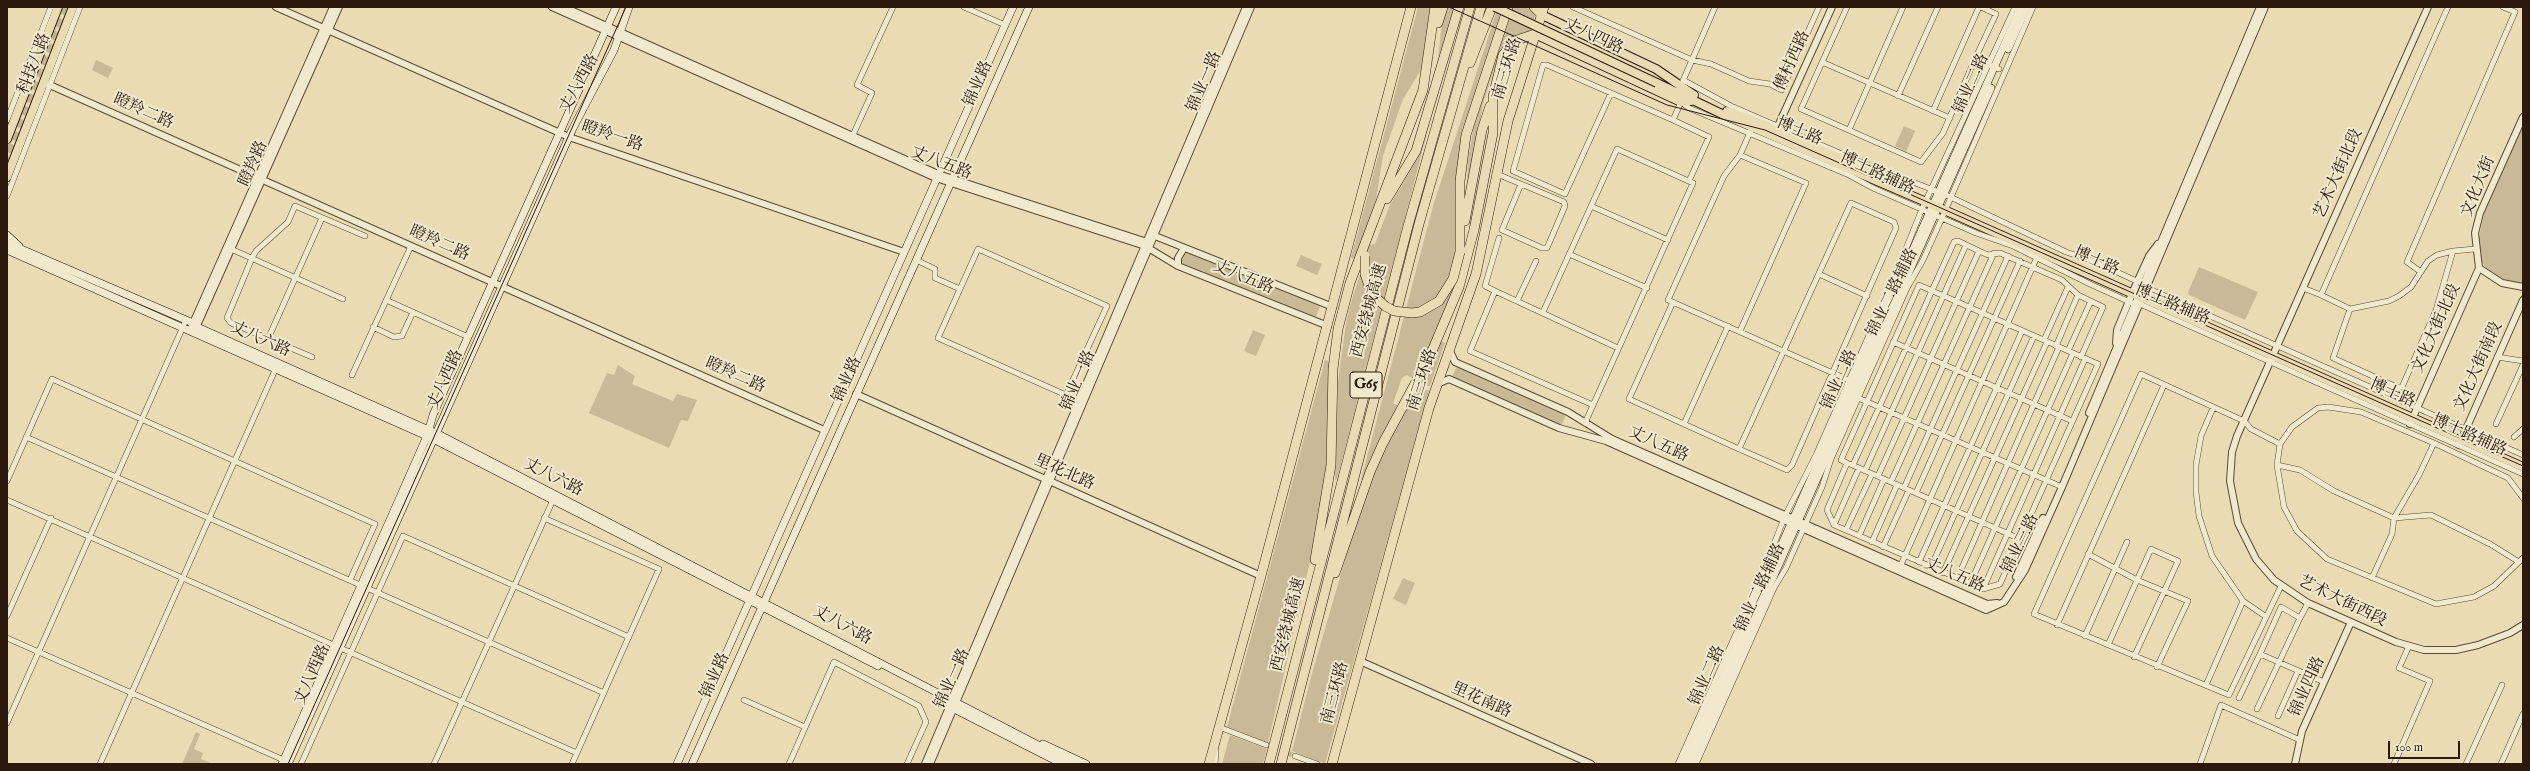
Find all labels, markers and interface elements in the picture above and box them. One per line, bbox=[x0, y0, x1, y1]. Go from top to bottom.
street label: 丈八四路 bbox=[1560, 15, 1626, 59]
street label: 傅村西路 bbox=[1771, 28, 1815, 94]
street label: 科技八路 bbox=[15, 31, 55, 97]
street label: 南三环路 bbox=[1489, 36, 1527, 102]
street label: 锦业一路 bbox=[1184, 49, 1226, 115]
street label: 丈八西路 bbox=[557, 51, 603, 117]
street label: 锦业二路 bbox=[1950, 51, 1994, 117]
street label: 锦业路 bbox=[960, 58, 998, 110]
street label: 瞪羚二路 bbox=[110, 90, 176, 134]
street label: 博士路 bbox=[1773, 114, 1825, 150]
street label: 瞪羚一路 bbox=[579, 118, 645, 156]
street label: 艺术大街北段 bbox=[2311, 126, 2367, 222]
street label: 瞪羚路 bbox=[235, 138, 273, 190]
street label: 丈八五路 bbox=[908, 144, 974, 184]
street label: 博士路辅路 bbox=[1837, 148, 1917, 200]
street label: 文化大街 bbox=[2458, 154, 2500, 220]
street label: 瞪羚二路 bbox=[406, 222, 472, 266]
street label: 博士路 bbox=[2070, 243, 2122, 281]
street label: 锦业二路辅路 bbox=[1863, 246, 1923, 340]
street label: 丈八五路 bbox=[1210, 257, 1276, 299]
street label: 西安绕城高速 bbox=[1348, 262, 1392, 360]
street label: 博士路辅路 bbox=[2131, 281, 2213, 329]
street label: 文化大街北段 bbox=[2409, 281, 2465, 377]
street label: 丈八六路 bbox=[227, 318, 293, 362]
street label: 文化大街南段 bbox=[2451, 319, 2507, 415]
street label: 丈八西路 bbox=[424, 347, 468, 413]
street label: 南三环路 bbox=[1404, 347, 1442, 413]
street label: 锦业二路 bbox=[1818, 347, 1862, 413]
street label: 锦业一路 bbox=[1058, 348, 1100, 414]
street label: 瞪羚二路 bbox=[702, 354, 768, 398]
street label: 锦业路 bbox=[829, 354, 867, 406]
road number: G65 bbox=[1350, 372, 1382, 398]
street label: 博士路 bbox=[2366, 375, 2418, 413]
street label: 博士路辅路 bbox=[2429, 411, 2509, 461]
street label: 丈八五路 bbox=[1625, 423, 1691, 467]
street label: 里花北路 bbox=[1031, 451, 1097, 495]
street label: 丈八六路 bbox=[520, 455, 586, 501]
street label: 锦业三路 bbox=[1998, 511, 2044, 577]
street label: 锦业二路辅路 bbox=[1732, 540, 1790, 636]
street label: 丈八五路 bbox=[1921, 555, 1987, 597]
street label: 艺术大街西段 bbox=[2295, 572, 2389, 632]
street label: 西安绕城高速 bbox=[1268, 576, 1310, 674]
street label: 丈八六路 bbox=[809, 603, 875, 649]
street label: 丈八西路 bbox=[291, 642, 335, 708]
street label: 锦业二路 bbox=[1686, 643, 1730, 709]
street label: 锦业一路 bbox=[931, 646, 975, 712]
street label: 锦业路 bbox=[697, 650, 735, 702]
street label: 锦业四路 bbox=[2286, 654, 2330, 720]
street label: 南三环路 bbox=[1318, 660, 1354, 726]
street label: 里花南路 bbox=[1448, 679, 1514, 723]
scale bar bbox=[2390, 733, 2462, 759]
text: 100 m bbox=[2395, 740, 2423, 755]

